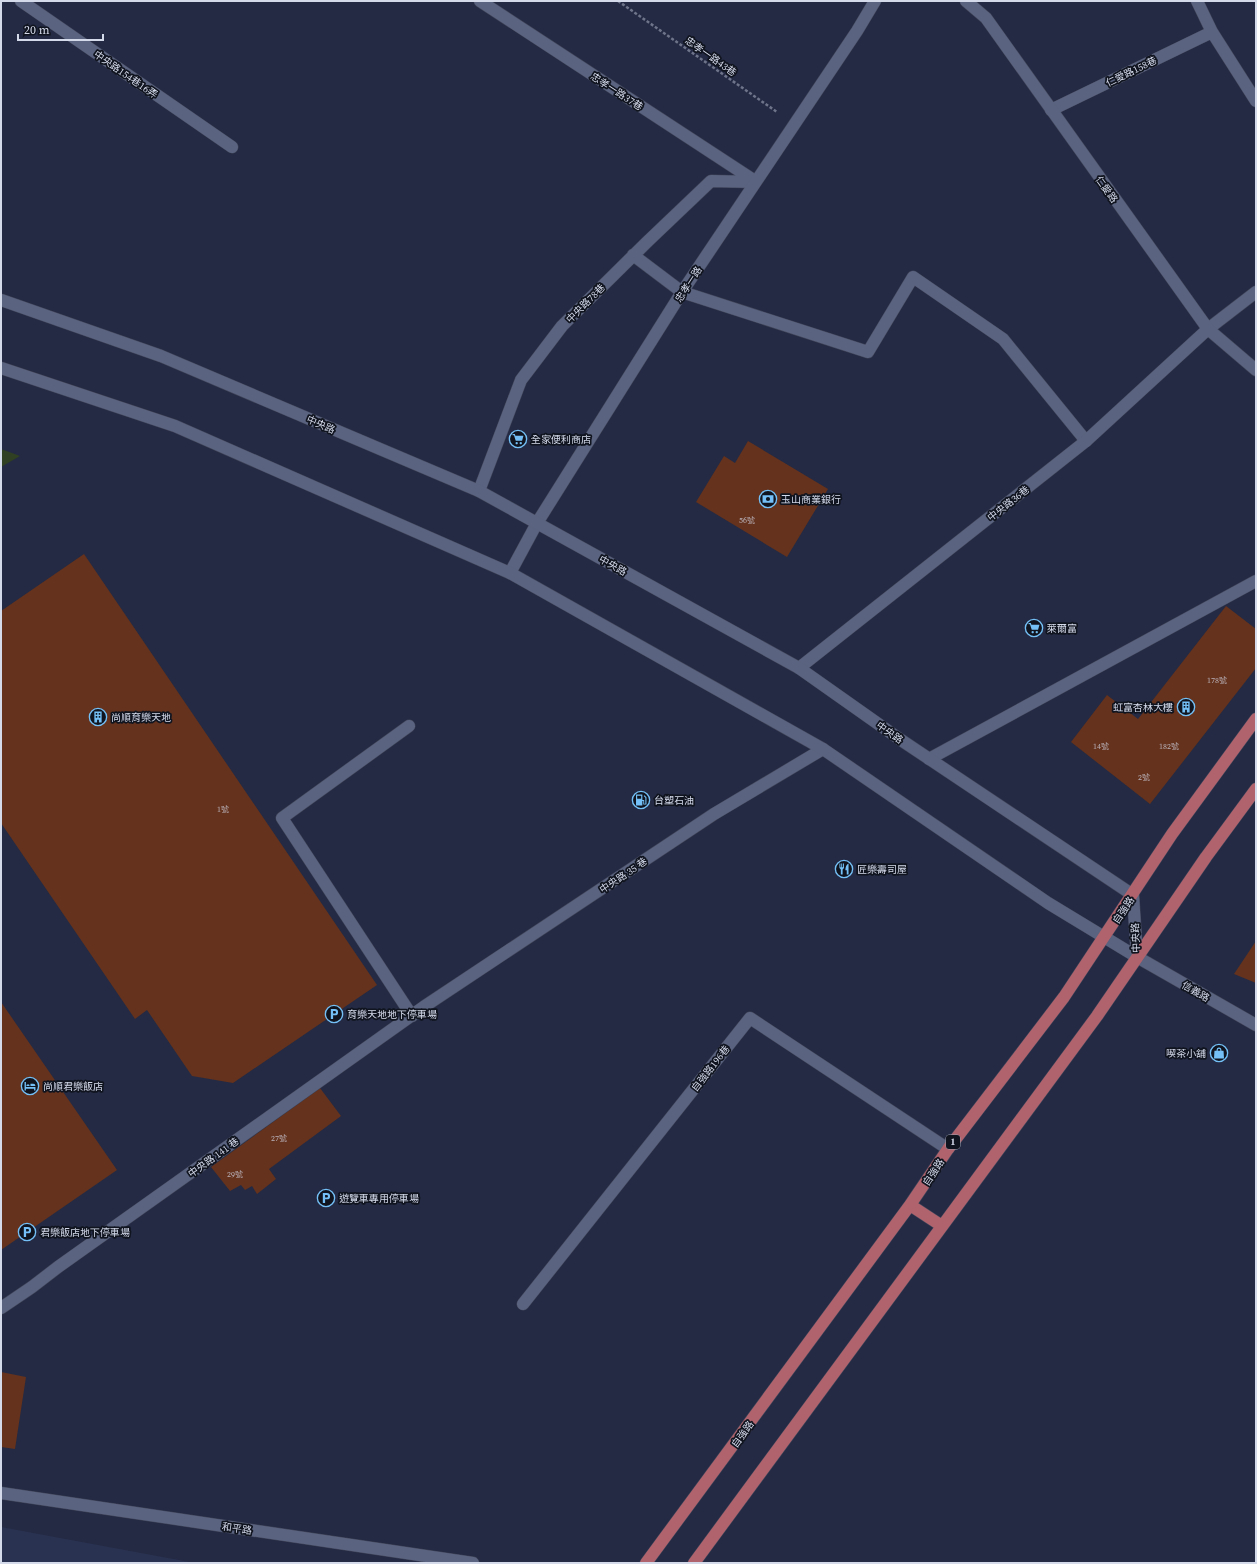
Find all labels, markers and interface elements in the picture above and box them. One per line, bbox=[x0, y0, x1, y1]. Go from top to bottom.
scale bar bbox=[18, 16, 103, 42]
text: 20 m bbox=[24, 22, 50, 38]
street label: 忠孝一路43巷 bbox=[682, 34, 739, 79]
street label: 中央路154巷16弄 bbox=[91, 48, 160, 101]
street label: 仁愛路158巷 bbox=[1104, 54, 1159, 89]
street label: 忠孝一路37巷 bbox=[588, 70, 645, 113]
street label: 仁愛路 bbox=[1093, 173, 1121, 205]
street label: 忠孝一路 bbox=[672, 264, 705, 305]
street label: 中央路78巷 bbox=[563, 281, 608, 326]
street label: 中央路 bbox=[304, 413, 337, 436]
supermarket icon: 全家便利商店 bbox=[508, 429, 528, 449]
place label: 全家便利商店 bbox=[531, 433, 591, 446]
street label: 中央路36巷 bbox=[985, 483, 1032, 524]
bank icon: 玉山商業銀行 bbox=[758, 489, 778, 509]
place label: 玉山商業銀行 bbox=[781, 493, 841, 506]
house number: 56號 bbox=[739, 515, 755, 526]
street label: 中央路 bbox=[596, 552, 629, 578]
supermarket icon: 萊爾富 bbox=[1024, 618, 1044, 638]
place label: 萊爾富 bbox=[1047, 622, 1077, 635]
house number: 178號 bbox=[1207, 675, 1227, 686]
building icon: 虹富杏林大樓 bbox=[1176, 697, 1196, 717]
place label: 虹富杏林大樓 bbox=[1113, 701, 1173, 714]
building icon: 尚順育樂天地 bbox=[88, 707, 108, 727]
place label: 尚順育樂天地 bbox=[111, 711, 171, 724]
street label: 中央路 bbox=[874, 718, 906, 746]
house number: 14號 bbox=[1093, 741, 1109, 752]
house number: 182號 bbox=[1159, 741, 1179, 752]
house number: 2號 bbox=[1138, 772, 1150, 783]
fuel station icon: 台塑石油 bbox=[631, 790, 651, 810]
place label: 台塑石油 bbox=[654, 794, 694, 807]
house number: 1號 bbox=[217, 804, 229, 815]
street label: 中央路 35 巷 bbox=[597, 855, 650, 896]
restaurant icon: 匠樂壽司屋 bbox=[834, 859, 854, 879]
place label: 匠樂壽司屋 bbox=[857, 863, 907, 876]
street label: 自強路 bbox=[1110, 894, 1137, 926]
street label: 中央路 bbox=[1128, 923, 1143, 953]
street label: 信義路 bbox=[1180, 978, 1212, 1005]
parking icon: 育樂天地地下停車場 bbox=[324, 1004, 344, 1024]
place label: 育樂天地地下停車場 bbox=[347, 1008, 437, 1021]
street label: 自強路196巷 bbox=[688, 1043, 732, 1094]
shop icon: 喫茶小舖 bbox=[1209, 1043, 1229, 1063]
place label: 喫茶小舖 bbox=[1166, 1047, 1206, 1060]
hotel icon: 尚順君樂飯店 bbox=[20, 1076, 40, 1096]
place label: 尚順君樂飯店 bbox=[43, 1080, 103, 1093]
house number: 27號 bbox=[271, 1133, 287, 1144]
street label: 中央路 141 巷 bbox=[185, 1135, 241, 1180]
road number: 1 bbox=[946, 1135, 960, 1149]
street label: 自強路 bbox=[920, 1156, 947, 1188]
house number: 29號 bbox=[227, 1169, 243, 1180]
parking icon: 遊覽車專用停車場 bbox=[316, 1188, 336, 1208]
place label: 遊覽車專用停車場 bbox=[339, 1192, 419, 1205]
parking icon: 君樂飯店地下停車場 bbox=[17, 1222, 37, 1242]
place label: 君樂飯店地下停車場 bbox=[40, 1226, 130, 1239]
street label: 自強路 bbox=[728, 1418, 756, 1450]
street label: 和平路 bbox=[221, 1520, 253, 1537]

